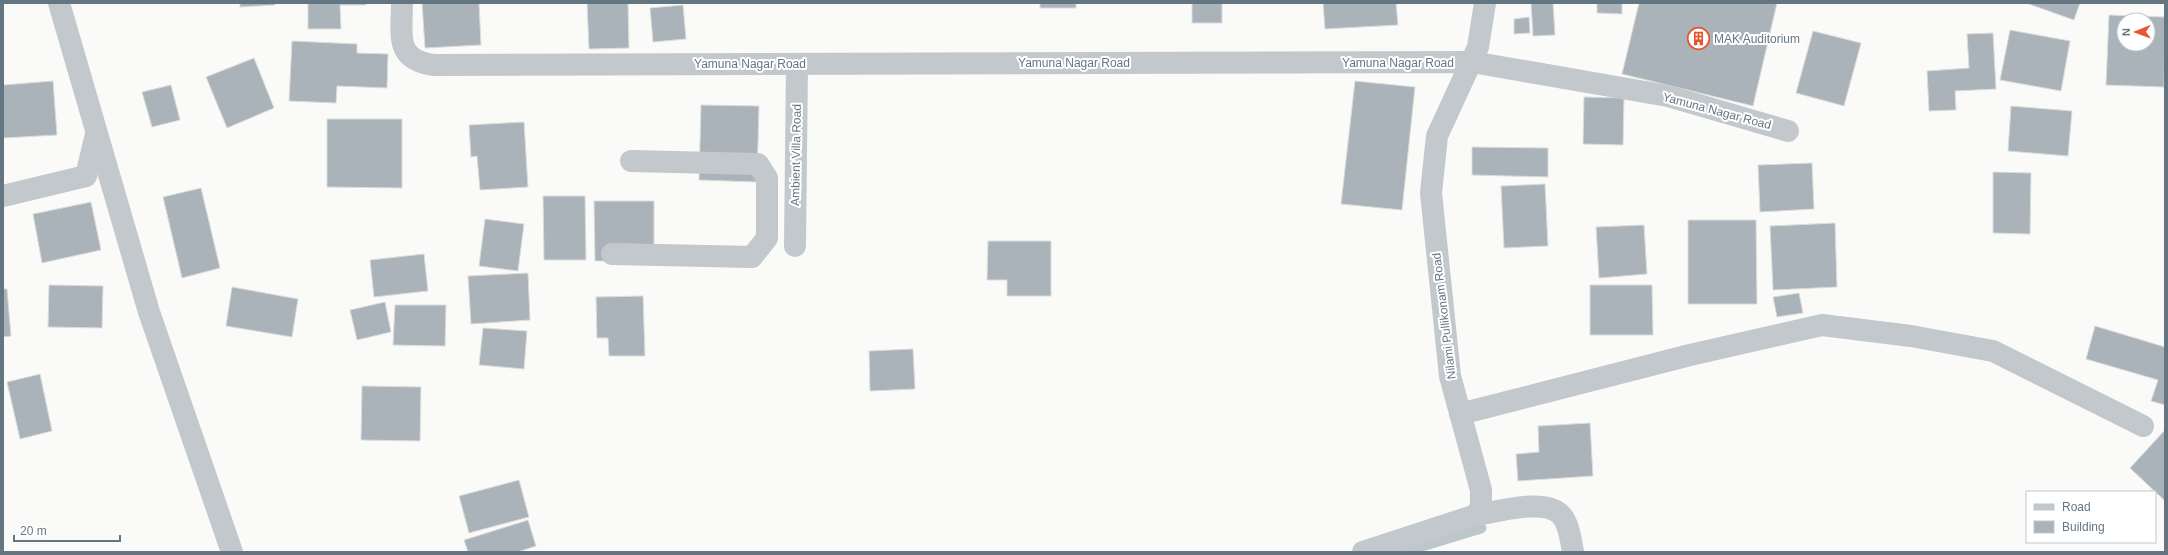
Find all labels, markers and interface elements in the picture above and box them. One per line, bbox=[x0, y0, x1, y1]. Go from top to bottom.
north arrow bbox=[2116, 12, 2156, 52]
building icon: MAK Auditorium bbox=[1686, 26, 1712, 52]
text: N bbox=[2120, 28, 2132, 36]
place label: MAK Auditorium bbox=[1714, 32, 1800, 46]
street label: Yamuna Nagar Road bbox=[1018, 56, 1130, 70]
street label: Yamuna Nagar Road bbox=[1342, 56, 1454, 70]
street label: Yamuna Nagar Road bbox=[694, 57, 806, 71]
street label: Yamuna Nagar Road bbox=[1661, 90, 1773, 132]
street label: Ambient Villa Road bbox=[788, 104, 804, 206]
street label: Nilami Pullikonam Road bbox=[1429, 252, 1459, 380]
legend bbox=[2026, 491, 2156, 543]
text: Road bbox=[2062, 500, 2091, 514]
scale bar bbox=[14, 517, 120, 543]
text: Building bbox=[2062, 520, 2105, 534]
text: 20 m bbox=[20, 524, 47, 538]

